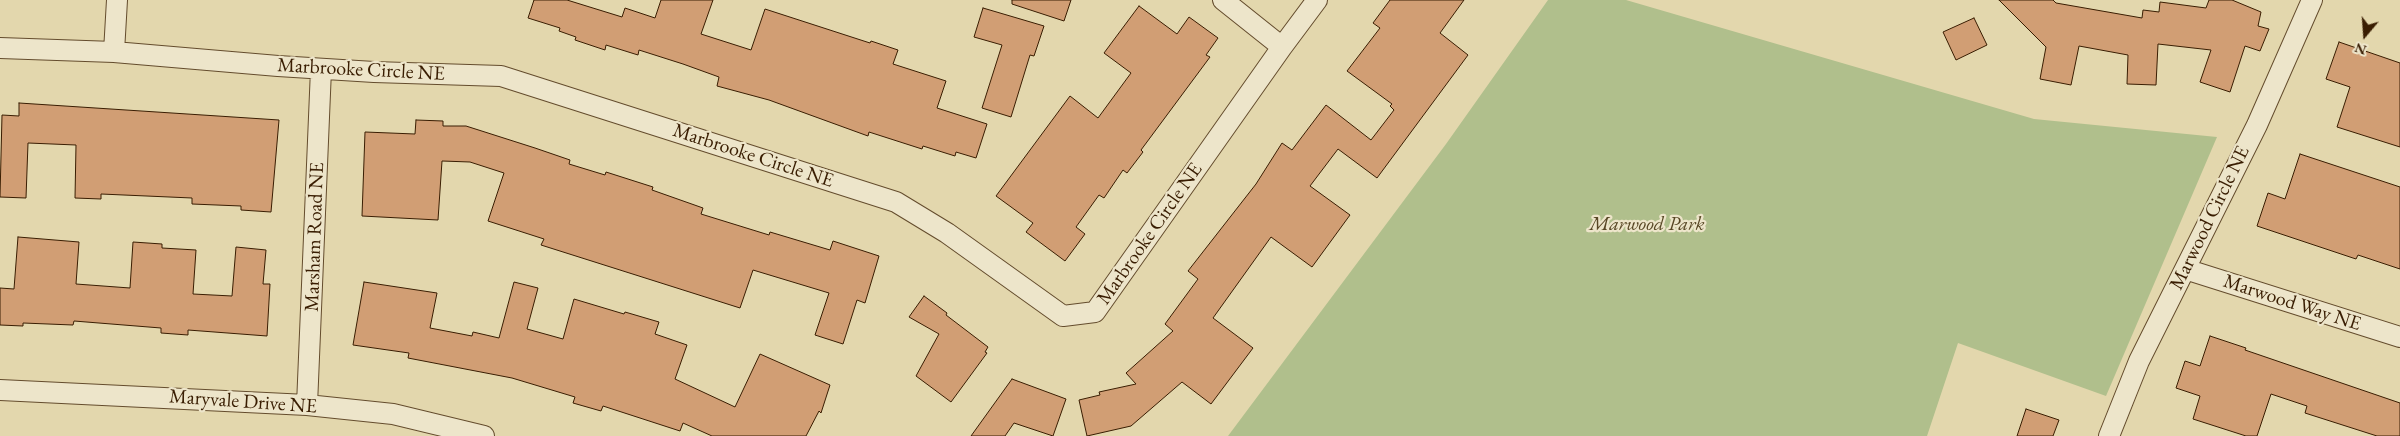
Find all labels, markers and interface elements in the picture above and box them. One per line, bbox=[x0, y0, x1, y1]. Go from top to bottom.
north arrow bbox=[2340, 10, 2390, 60]
text: N bbox=[2352, 39, 2369, 60]
street label: Marbrooke Circle NE bbox=[277, 54, 445, 86]
street label: Marbrooke Circle NE bbox=[670, 119, 836, 193]
street label: Marwood Circle NE bbox=[2165, 142, 2255, 294]
street label: Marbrooke Circle NE bbox=[1092, 158, 1208, 310]
street label: Marsham Road NE bbox=[300, 162, 330, 312]
park label: Marwood Park bbox=[1589, 213, 1705, 237]
street label: Marwood Way NE bbox=[2220, 269, 2364, 337]
street label: Maryvale Drive NE bbox=[168, 385, 318, 419]

